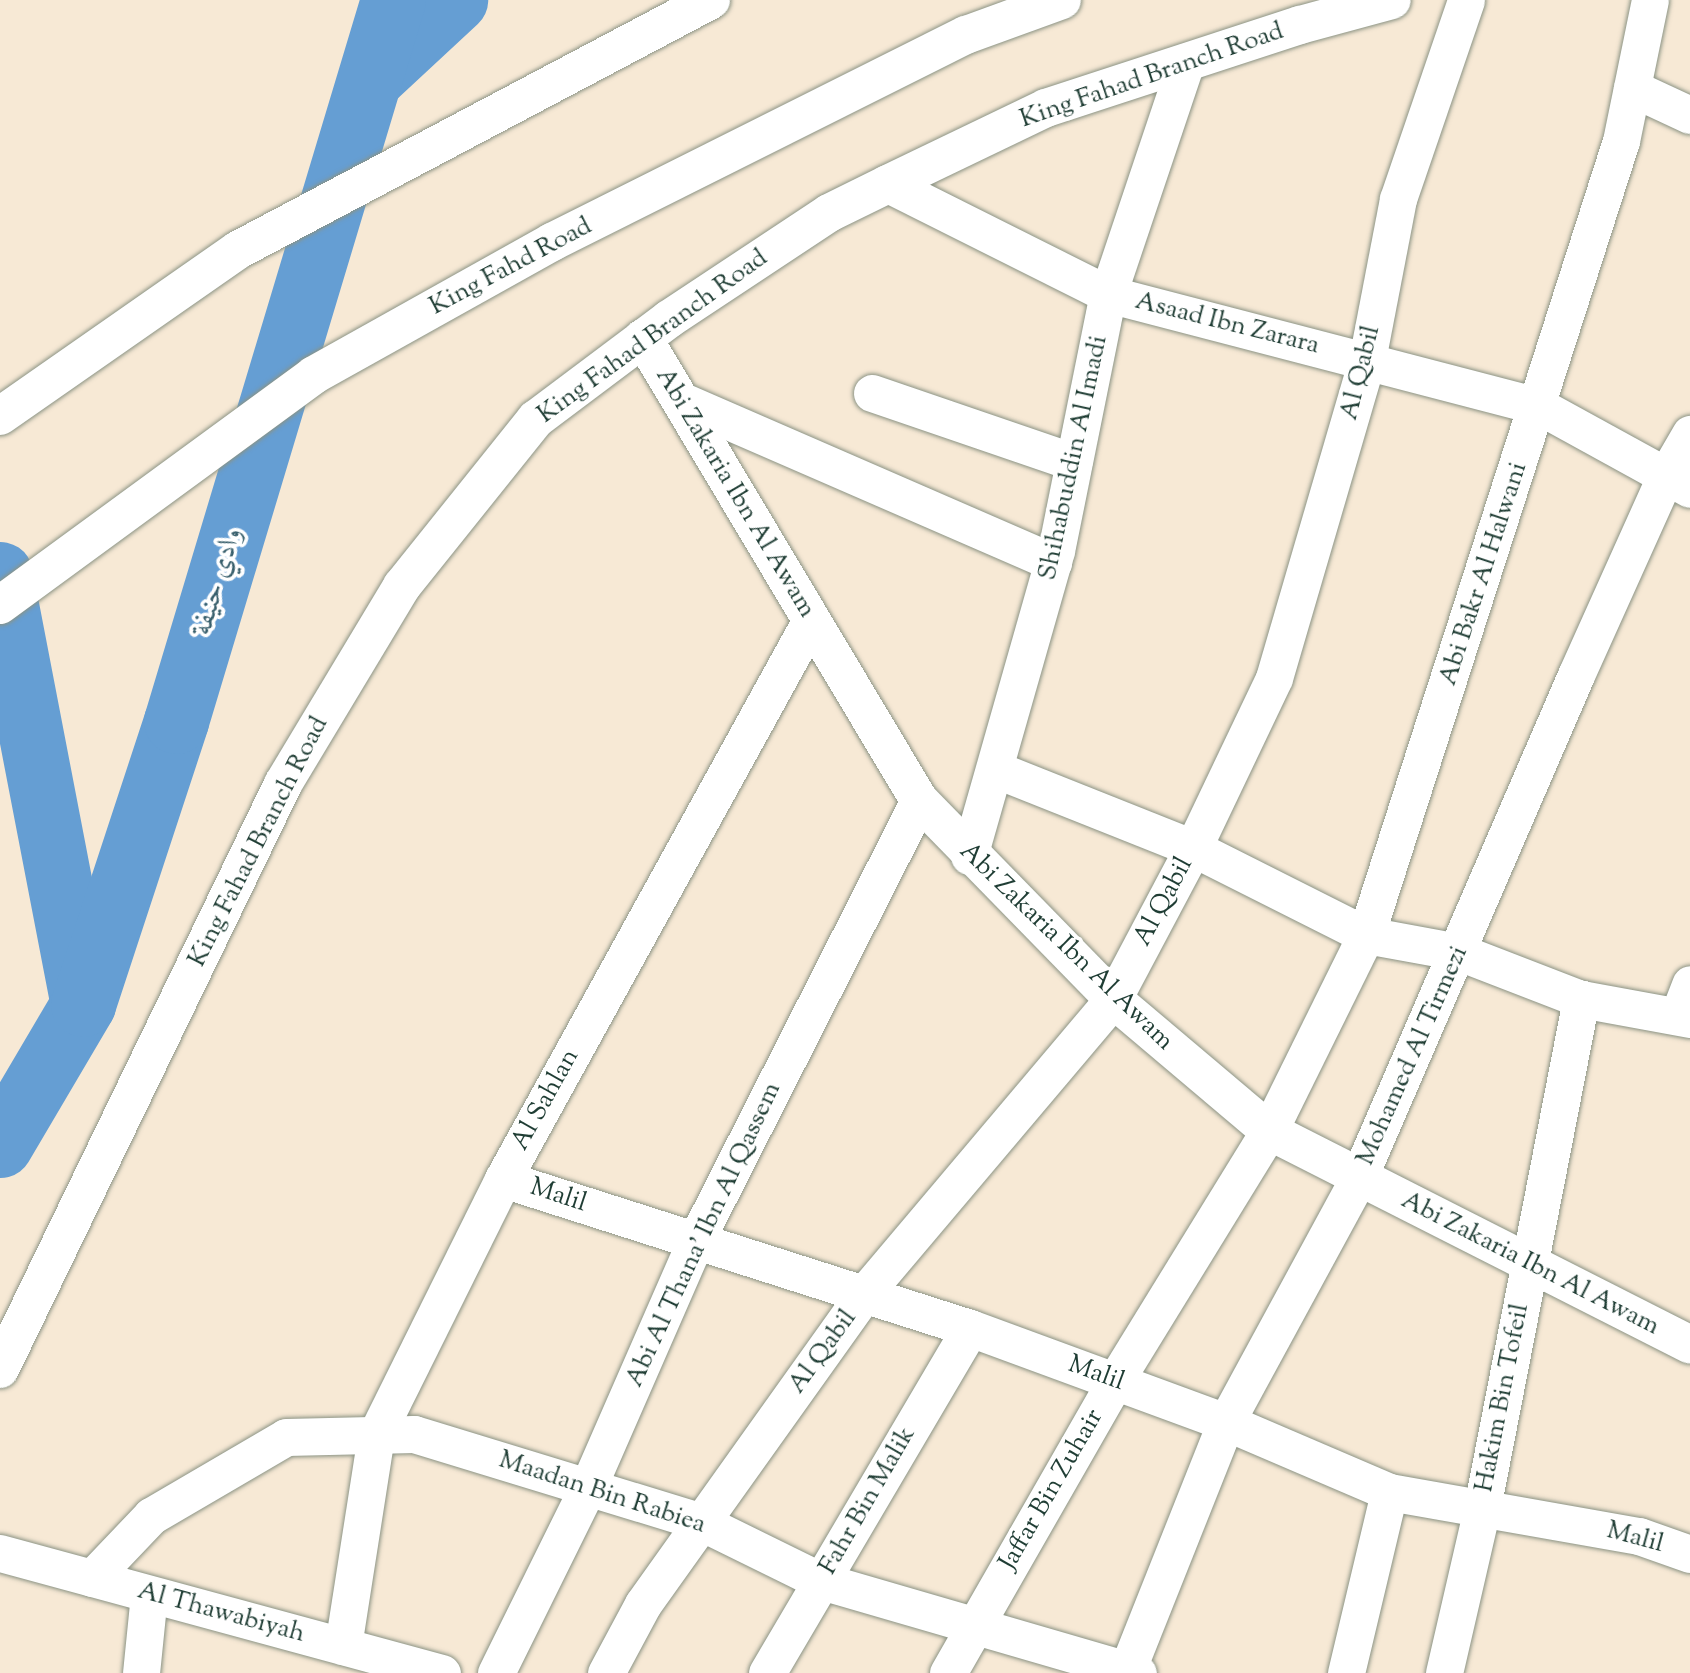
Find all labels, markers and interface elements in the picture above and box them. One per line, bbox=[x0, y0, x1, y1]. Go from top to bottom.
street label: King Fahad Branch Road bbox=[1016, 16, 1288, 136]
street label: King Fahd Road bbox=[425, 211, 597, 323]
street label: King Fahad Branch Road bbox=[532, 243, 774, 431]
street label: Asaad Ibn Zarara bbox=[1132, 286, 1322, 362]
street label: Al Qabil bbox=[1334, 323, 1388, 423]
street label: Shihabuddin Al Imadi bbox=[1033, 333, 1115, 583]
street label: Abi Zakaria Ibn Al Awam bbox=[648, 363, 822, 623]
street label: Abi Bakr Al Halwani bbox=[1433, 458, 1535, 690]
water label: وادي حنيفة bbox=[186, 523, 250, 639]
street label: King Fahad Branch Road bbox=[182, 712, 336, 972]
street label: Abi Zakaria Ibn Al Awam bbox=[952, 837, 1180, 1057]
street label: Al Qabil bbox=[1128, 852, 1200, 952]
street label: Mohamed Al Tirmezi bbox=[1351, 941, 1475, 1171]
street label: Al Sahlan bbox=[505, 1044, 587, 1156]
street label: Abi Al Thana' Ibn Al Qassem bbox=[620, 1078, 788, 1392]
street label: Malil bbox=[526, 1172, 590, 1220]
street label: Abi Zakaria Ibn Al Awam bbox=[1396, 1185, 1664, 1343]
street label: Hakim Bin Tofeil bbox=[1469, 1301, 1537, 1495]
street label: Al Qabil bbox=[782, 1304, 864, 1400]
street label: Malil bbox=[1064, 1349, 1128, 1399]
street label: Jaffar Bin Zuhair bbox=[993, 1404, 1111, 1576]
street label: Fahr Bin Malik bbox=[813, 1421, 923, 1581]
street label: Maadan Bin Rabiea bbox=[495, 1445, 709, 1541]
street label: Malil bbox=[1603, 1515, 1667, 1561]
street label: Al Thawabiyah bbox=[134, 1576, 308, 1650]

